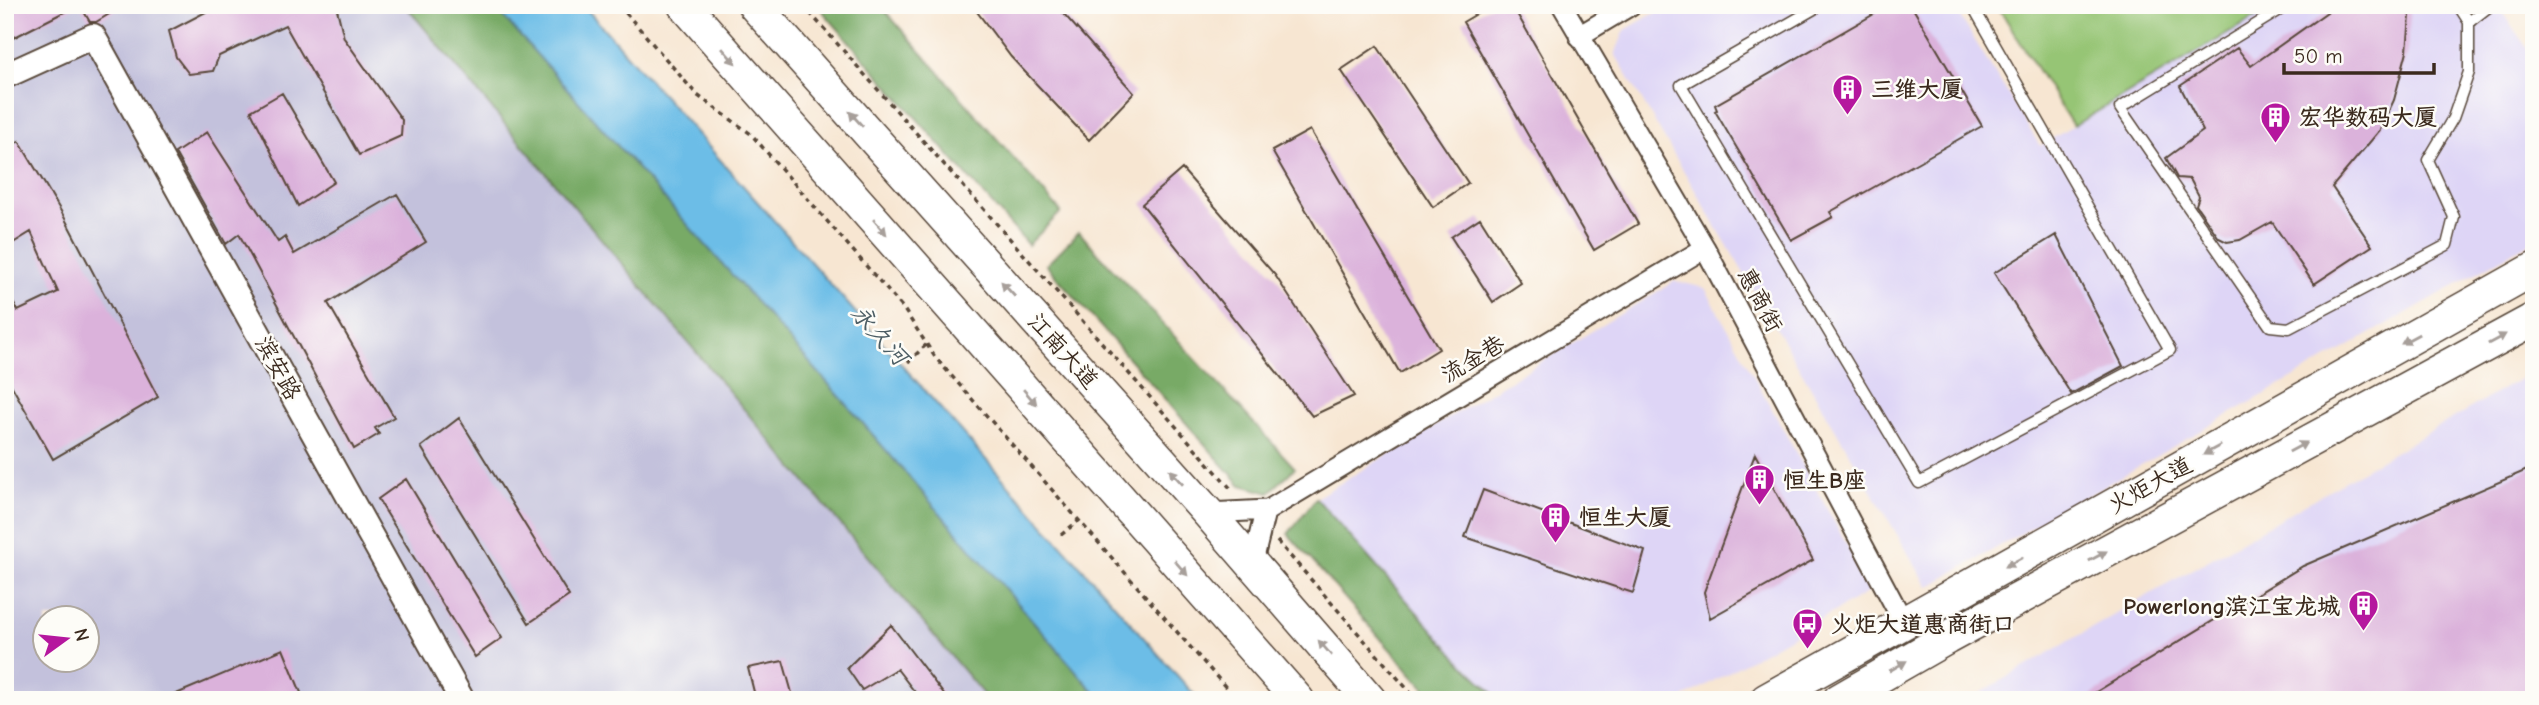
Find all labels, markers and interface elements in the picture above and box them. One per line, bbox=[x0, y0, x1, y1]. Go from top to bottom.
scale bar bbox=[2284, 32, 2434, 76]
text: 50 m bbox=[2294, 44, 2343, 68]
one-way arrow bbox=[721, 48, 736, 65]
building icon: 三维大厦 bbox=[1831, 72, 1865, 116]
place label: 三维大厦 bbox=[1871, 76, 1963, 103]
building icon: 宏华数码大厦 bbox=[2259, 100, 2293, 144]
place label: 宏华数码大厦 bbox=[2299, 104, 2437, 131]
one-way arrow bbox=[848, 110, 864, 128]
one-way arrow bbox=[871, 218, 887, 235]
street label: 惠商街 bbox=[1732, 263, 1788, 337]
one-way arrow bbox=[1000, 281, 1016, 298]
water label: 永久河 bbox=[846, 299, 917, 374]
street label: 江南大道 bbox=[1022, 308, 1104, 394]
street label: 流金巷 bbox=[1436, 329, 1510, 388]
street label: 滨安路 bbox=[249, 331, 307, 405]
one-way arrow bbox=[2401, 333, 2420, 345]
one-way arrow bbox=[2488, 333, 2507, 345]
one-way arrow bbox=[1022, 388, 1038, 406]
one-way arrow bbox=[2288, 441, 2307, 453]
one-way arrow bbox=[2202, 444, 2222, 456]
street label: 火炬大道 bbox=[2103, 451, 2197, 519]
building icon: 恒生B座 bbox=[1743, 463, 1777, 507]
place label: 恒生B座 bbox=[1783, 467, 1866, 494]
one-way arrow bbox=[1168, 469, 1184, 486]
building icon: 恒生大厦 bbox=[1539, 500, 1573, 544]
place label: 恒生大厦 bbox=[1579, 504, 1671, 531]
one-way arrow bbox=[2088, 550, 2107, 562]
one-way arrow bbox=[2004, 556, 2023, 568]
one-way arrow bbox=[1173, 559, 1188, 576]
building icon: Powerlong滨江宝龙城 bbox=[2346, 589, 2380, 633]
place label: Powerlong滨江宝龙城 bbox=[2123, 593, 2340, 620]
north arrow bbox=[32, 604, 102, 674]
bus stop icon: 火炬大道惠商街口 bbox=[1791, 607, 1825, 651]
place label: 火炬大道惠商街口 bbox=[1831, 611, 2015, 638]
text: N bbox=[69, 626, 94, 644]
one-way arrow bbox=[1318, 640, 1333, 657]
one-way arrow bbox=[1889, 660, 1908, 672]

